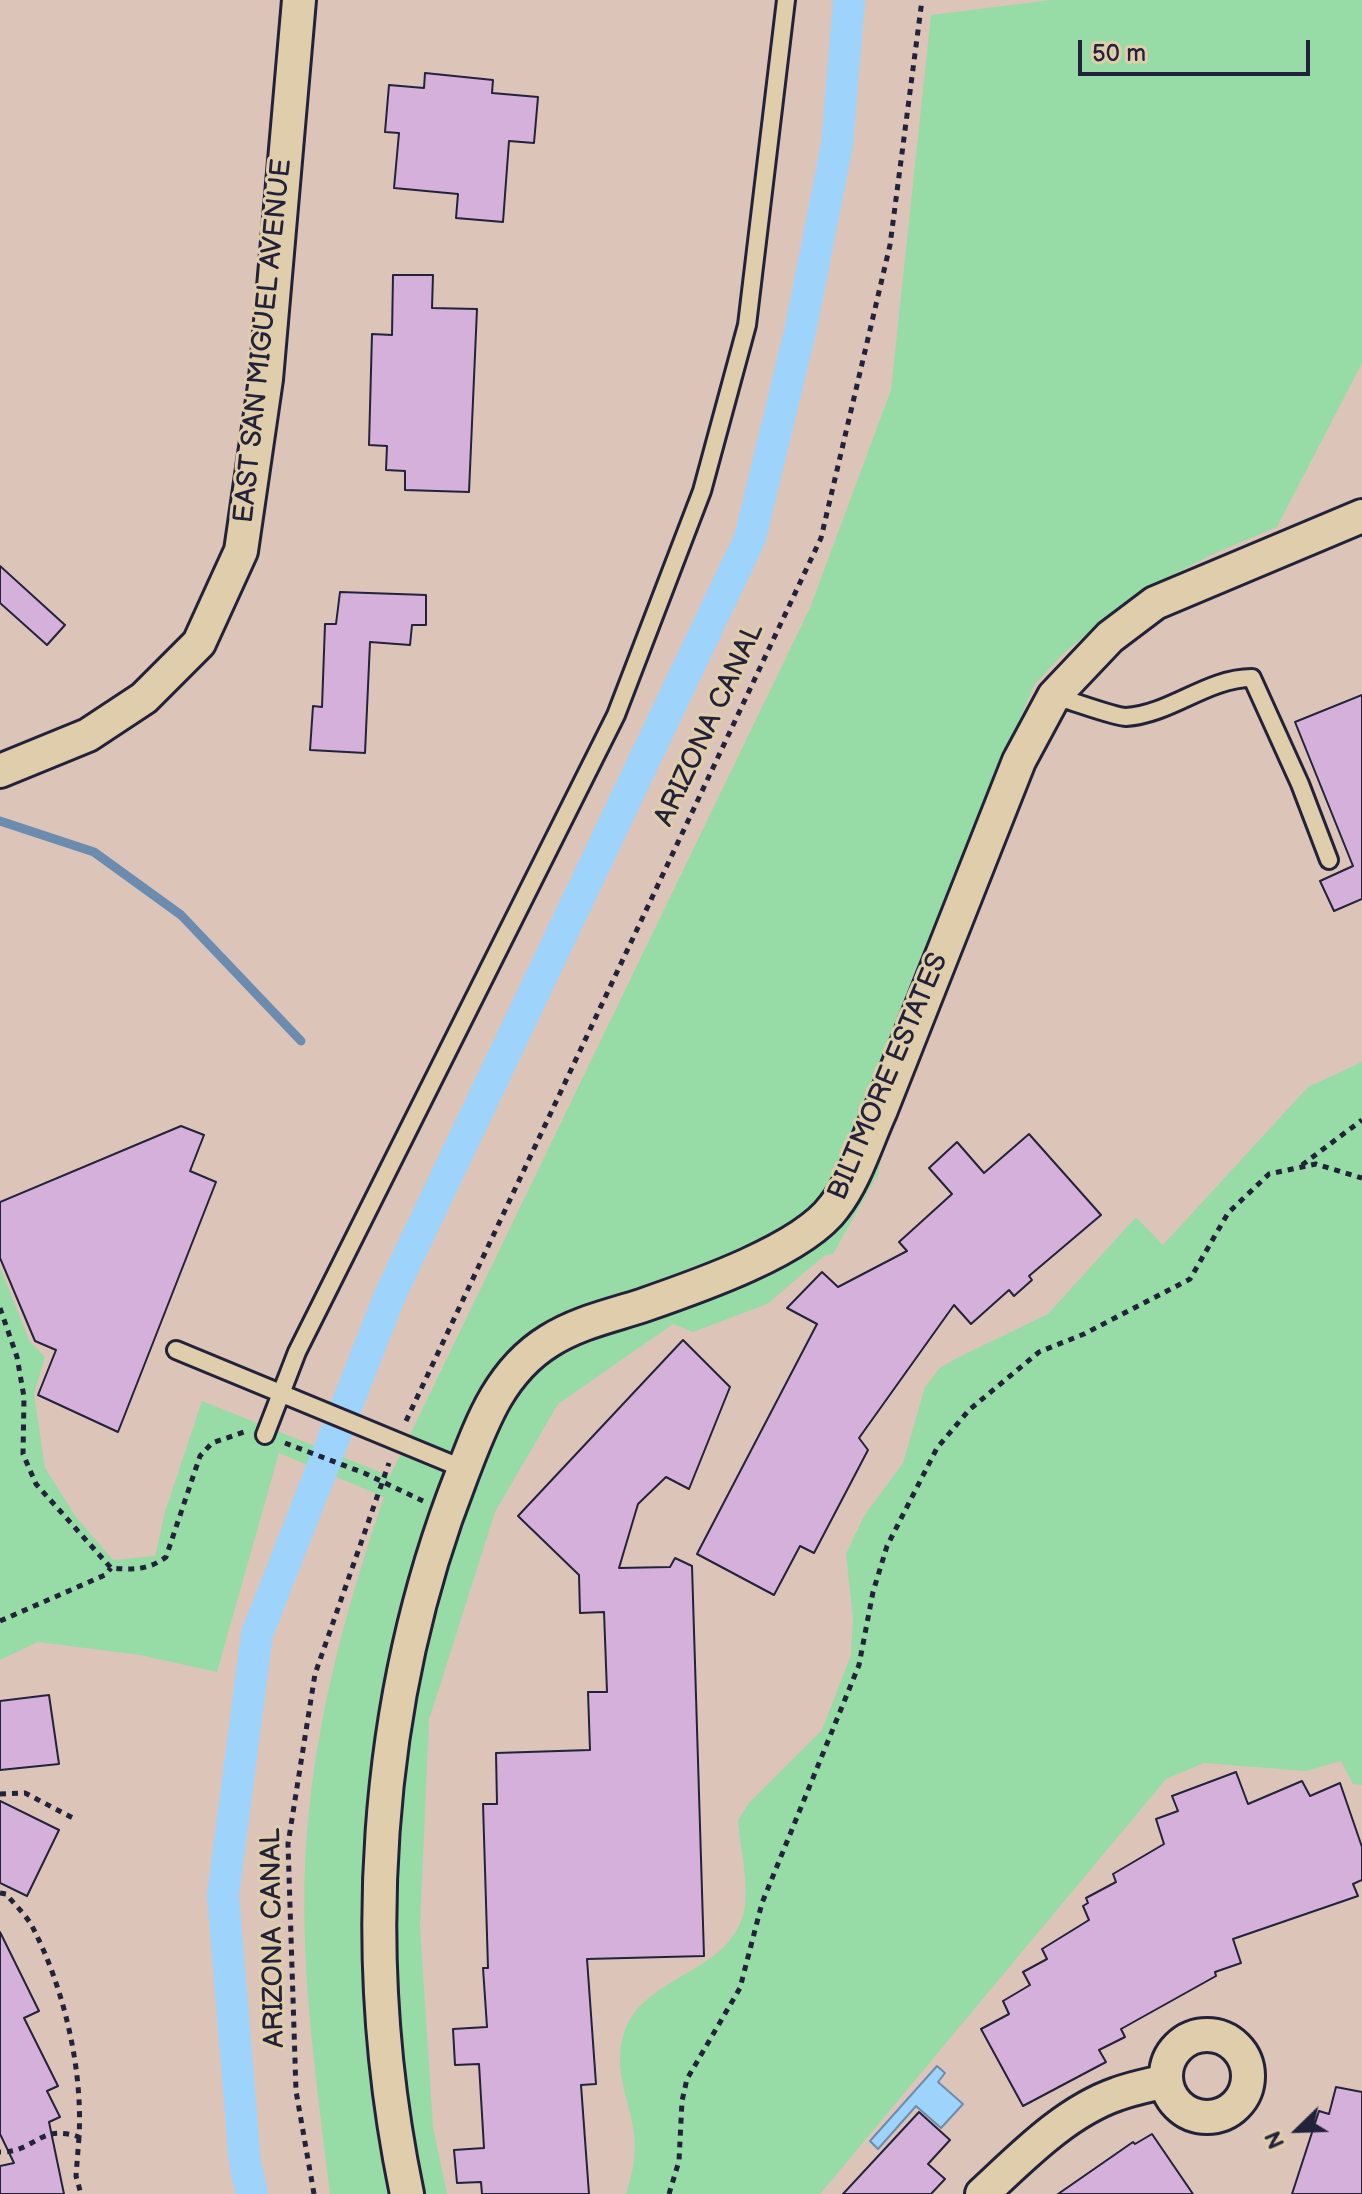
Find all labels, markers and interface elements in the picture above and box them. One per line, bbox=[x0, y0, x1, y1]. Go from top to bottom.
scale bar bbox=[1082, 24, 1314, 74]
text: 50 m bbox=[1092, 39, 1146, 68]
street label: EAST SAN MIGUEL AVENUE bbox=[228, 157, 300, 525]
street label: ARIZONA CANAL bbox=[648, 618, 772, 832]
street label: BILTMORE ESTATES bbox=[822, 948, 956, 1206]
street label: ARIZONA CANAL bbox=[255, 1828, 293, 2048]
north arrow bbox=[1258, 2090, 1338, 2170]
text: N bbox=[1260, 2127, 1291, 2152]

